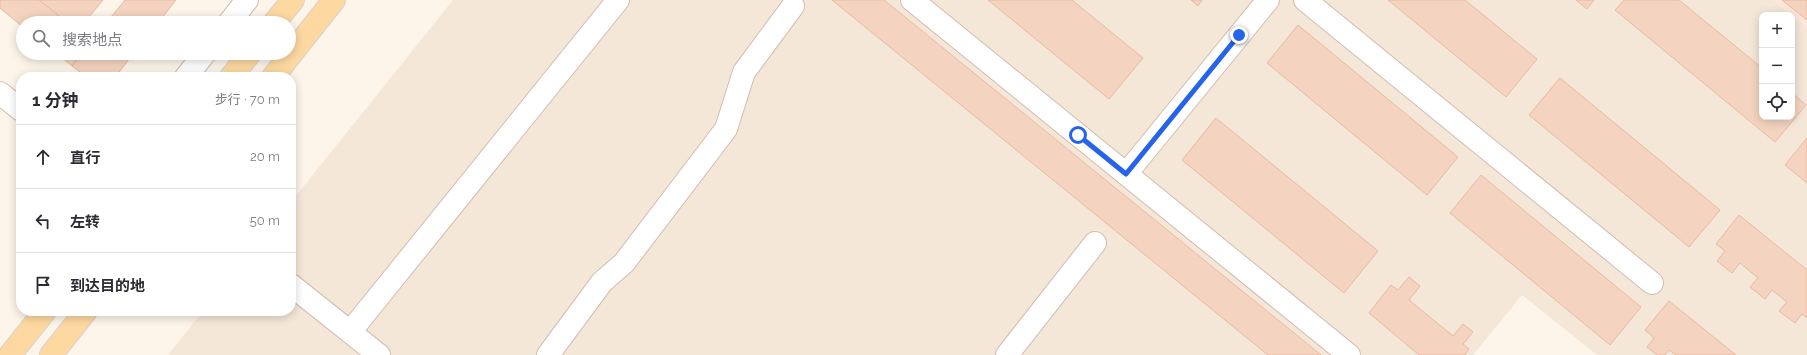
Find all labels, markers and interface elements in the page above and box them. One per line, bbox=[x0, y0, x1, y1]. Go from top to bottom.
map controls bbox=[1759, 12, 1795, 120]
button: + bbox=[1759, 12, 1795, 48]
search box bbox=[16, 16, 296, 60]
route end bbox=[1230, 26, 1248, 44]
icon: search bbox=[30, 27, 52, 49]
text: 搜索地点 bbox=[62, 31, 122, 49]
button: − bbox=[1759, 48, 1795, 84]
button: locate bbox=[1759, 84, 1795, 120]
text: 1 分钟 bbox=[32, 90, 78, 110]
text: 步行 · 70 m bbox=[215, 92, 280, 107]
route start bbox=[1069, 126, 1087, 144]
icon: ahead bbox=[32, 146, 54, 168]
text: 直行 bbox=[70, 149, 100, 167]
text: 20 m bbox=[250, 149, 280, 164]
icon: left bbox=[32, 210, 54, 232]
text: 左转 bbox=[70, 213, 100, 231]
text: 50 m bbox=[250, 213, 280, 228]
icon: arrive bbox=[32, 274, 54, 296]
text: 到达目的地 bbox=[70, 277, 145, 295]

